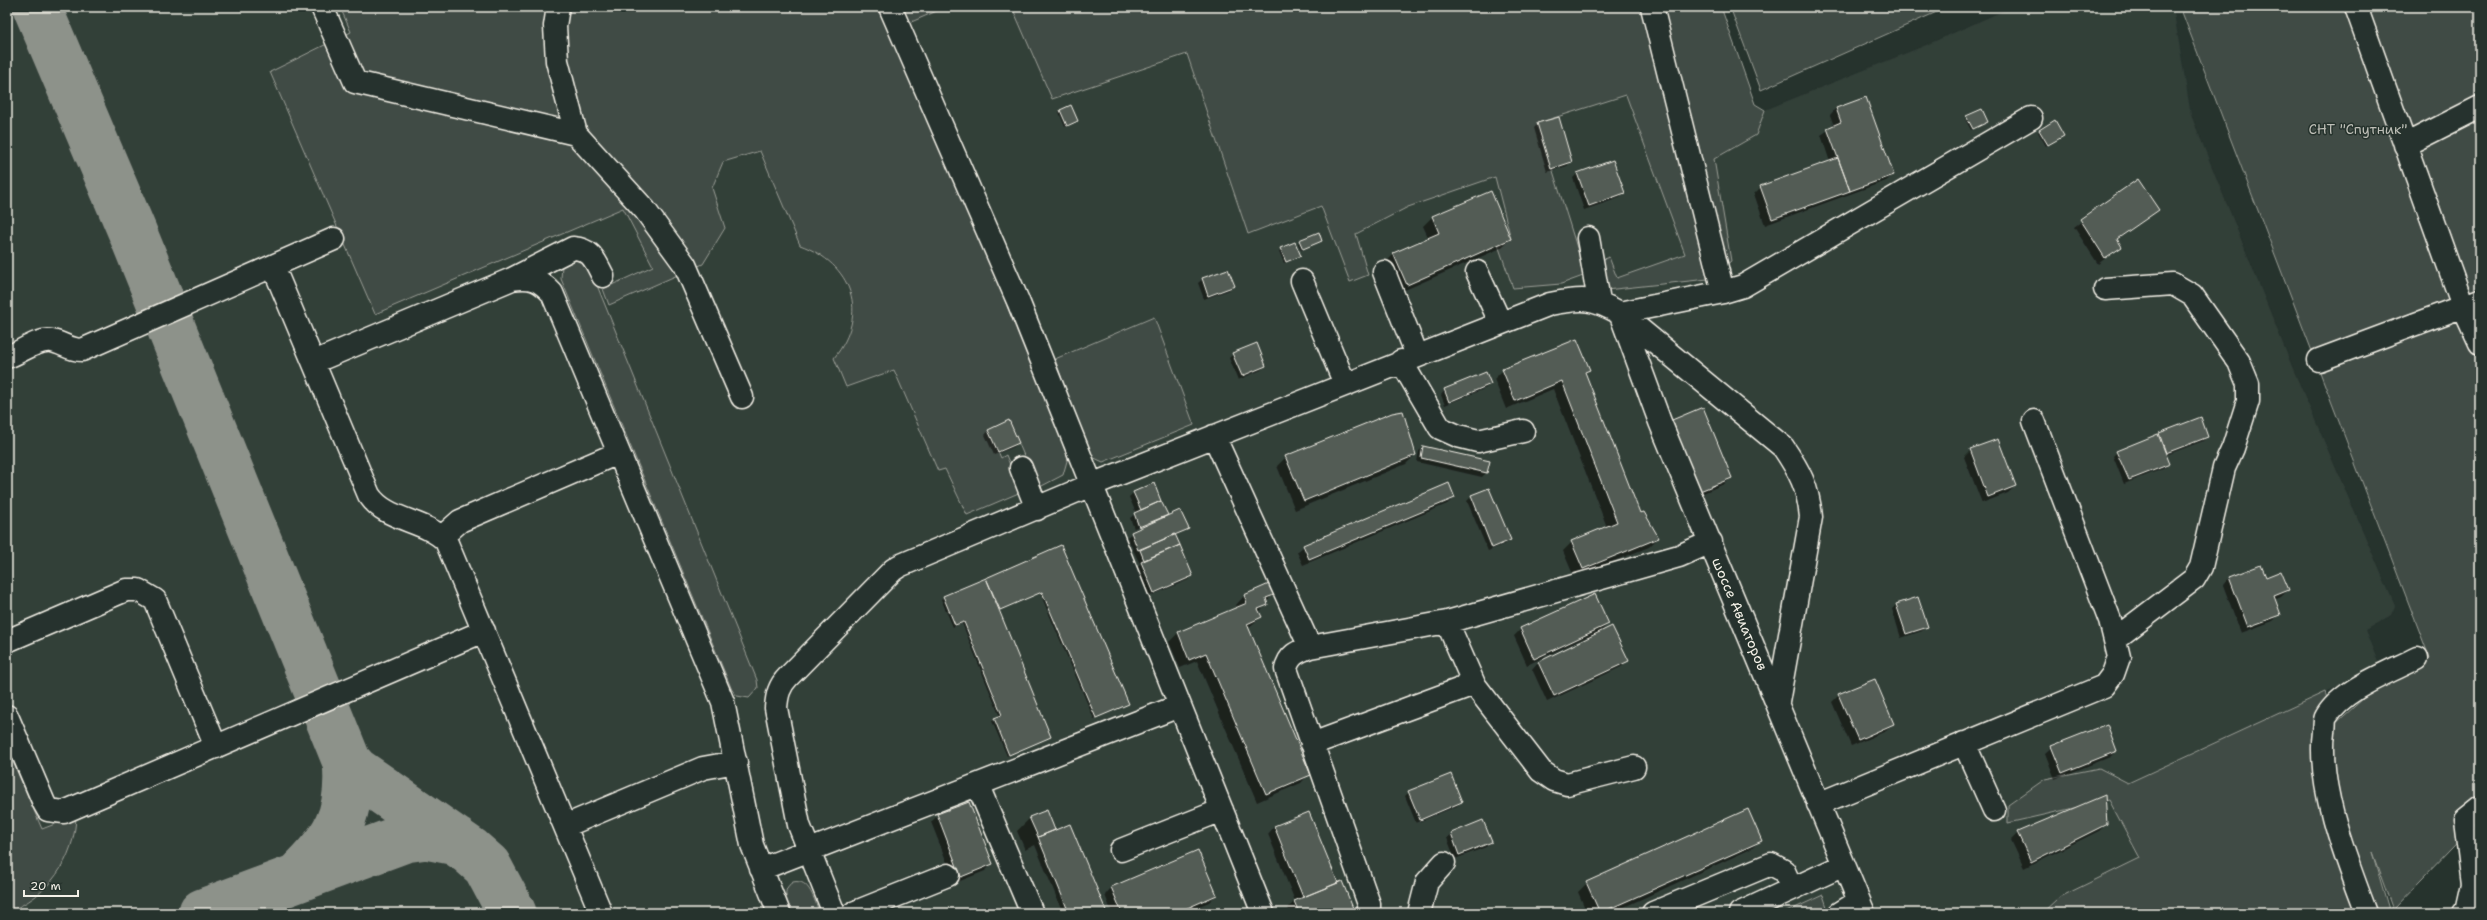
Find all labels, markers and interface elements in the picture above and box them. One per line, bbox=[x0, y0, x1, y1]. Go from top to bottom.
park label: СНТ "Спутник" bbox=[2309, 120, 2407, 138]
street label: шоссе Авиаторов bbox=[1708, 555, 1772, 673]
scale bar bbox=[24, 872, 78, 898]
text: 20 m bbox=[30, 878, 61, 894]

